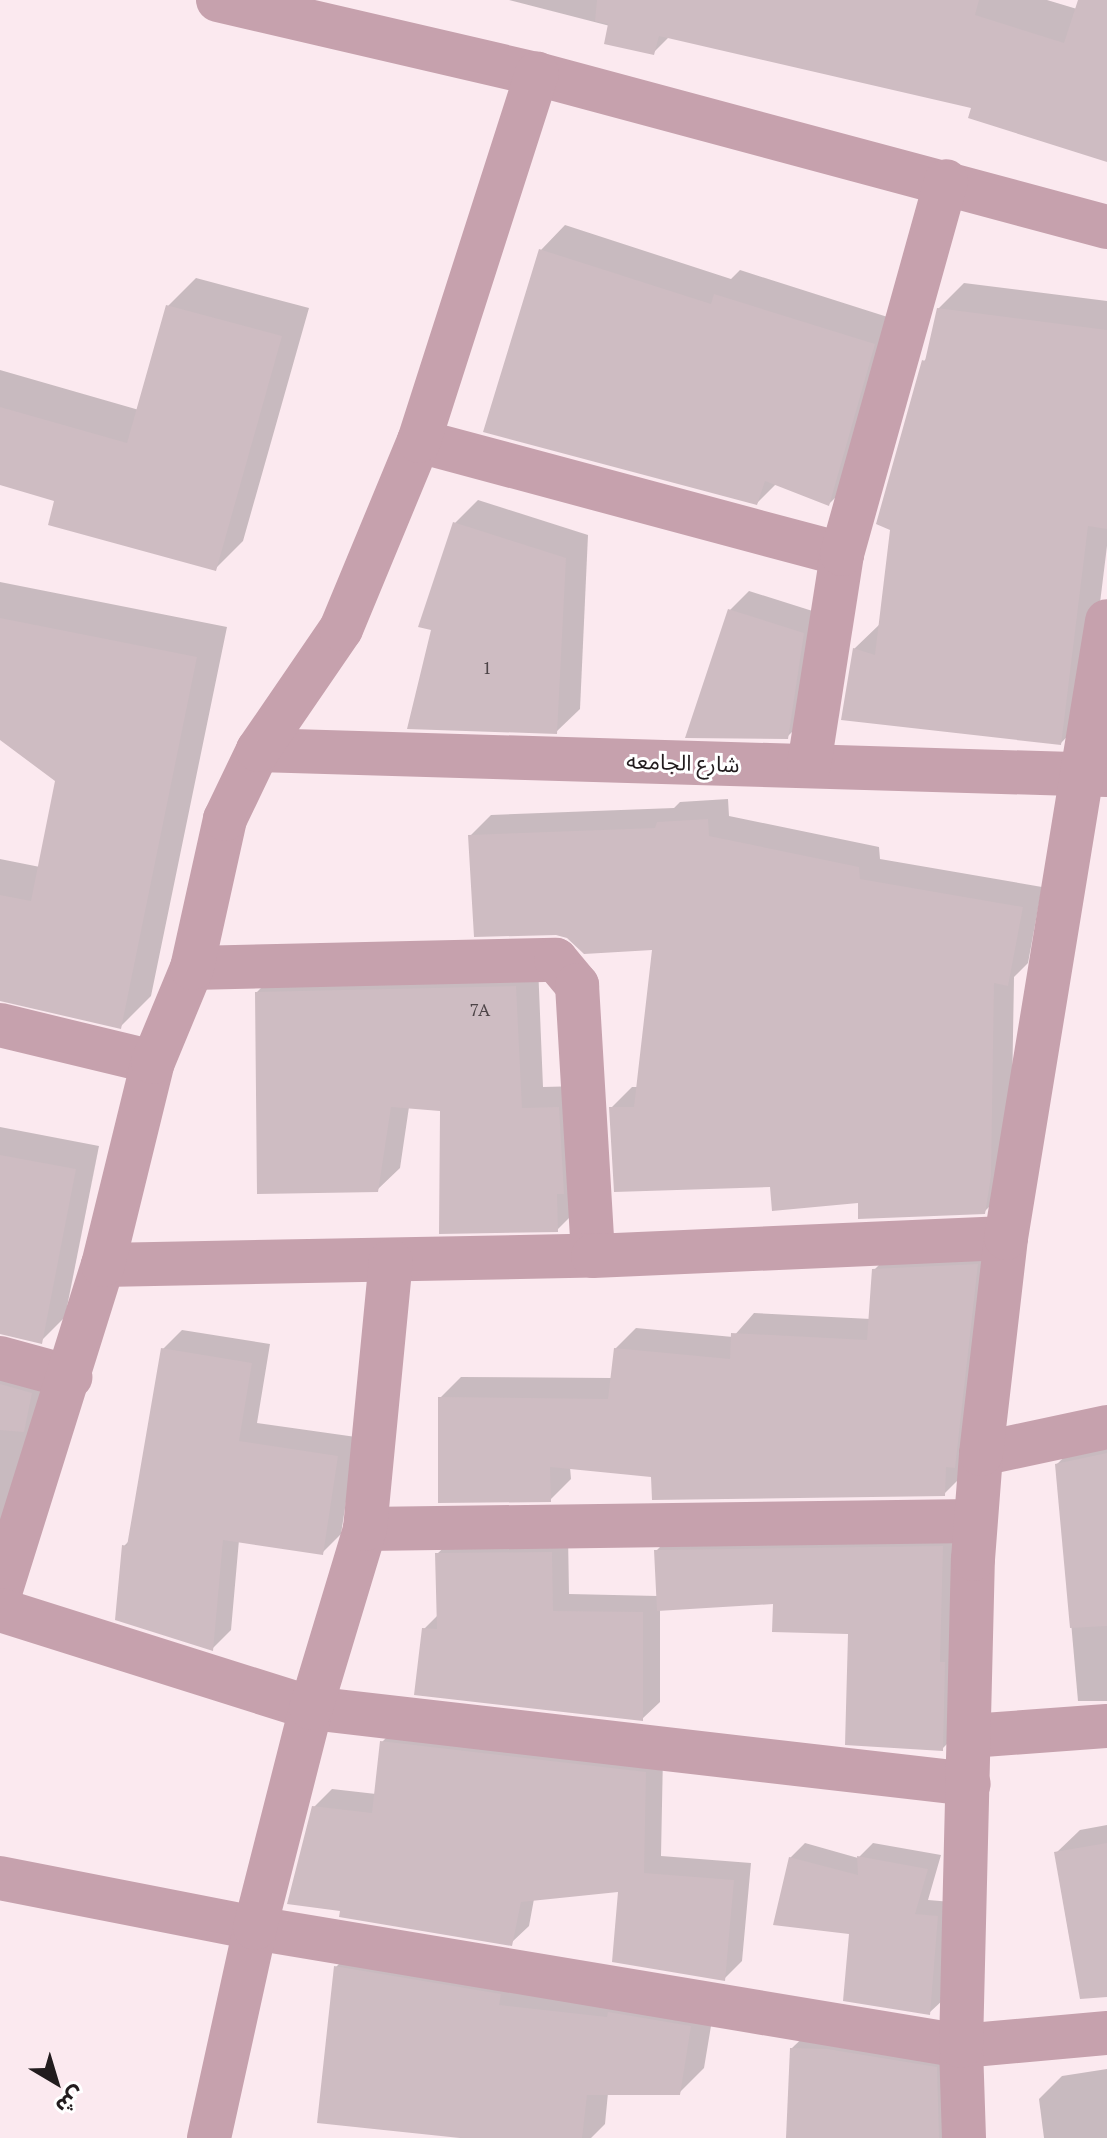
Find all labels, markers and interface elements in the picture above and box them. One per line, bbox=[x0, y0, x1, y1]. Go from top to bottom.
house number: 1 bbox=[482, 656, 492, 678]
street label: شارع الجامعه bbox=[626, 747, 740, 777]
house number: 7A bbox=[470, 998, 490, 1020]
north arrow bbox=[16, 2042, 96, 2122]
text: ش bbox=[50, 2081, 92, 2122]

